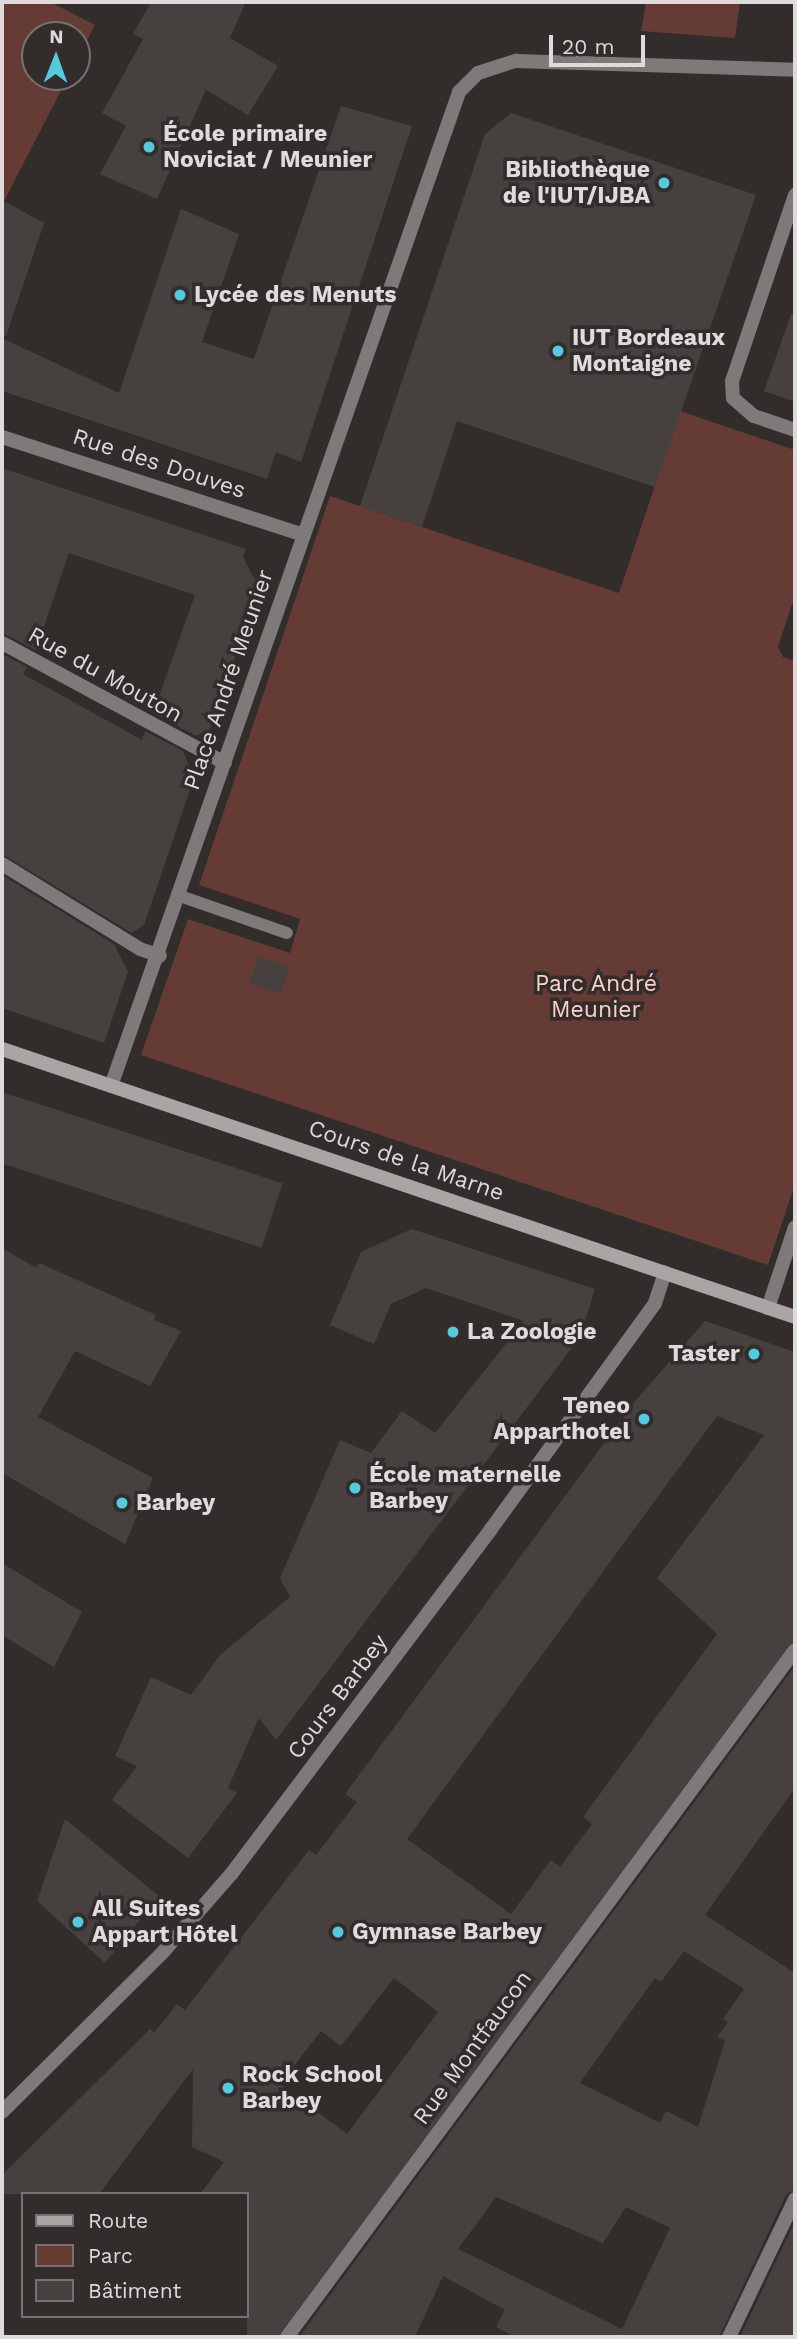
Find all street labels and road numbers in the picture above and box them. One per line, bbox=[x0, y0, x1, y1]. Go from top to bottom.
street label: Rue des Douves bbox=[69, 423, 249, 505]
street label: Place André Meunier bbox=[178, 566, 280, 794]
street label: Rue du Mouton bbox=[23, 621, 187, 729]
street label: Cours de la Marne bbox=[304, 1115, 508, 1207]
street label: Cours Barbey bbox=[282, 1629, 394, 1765]
street label: Rue Montfaucon bbox=[408, 1966, 538, 2130]

